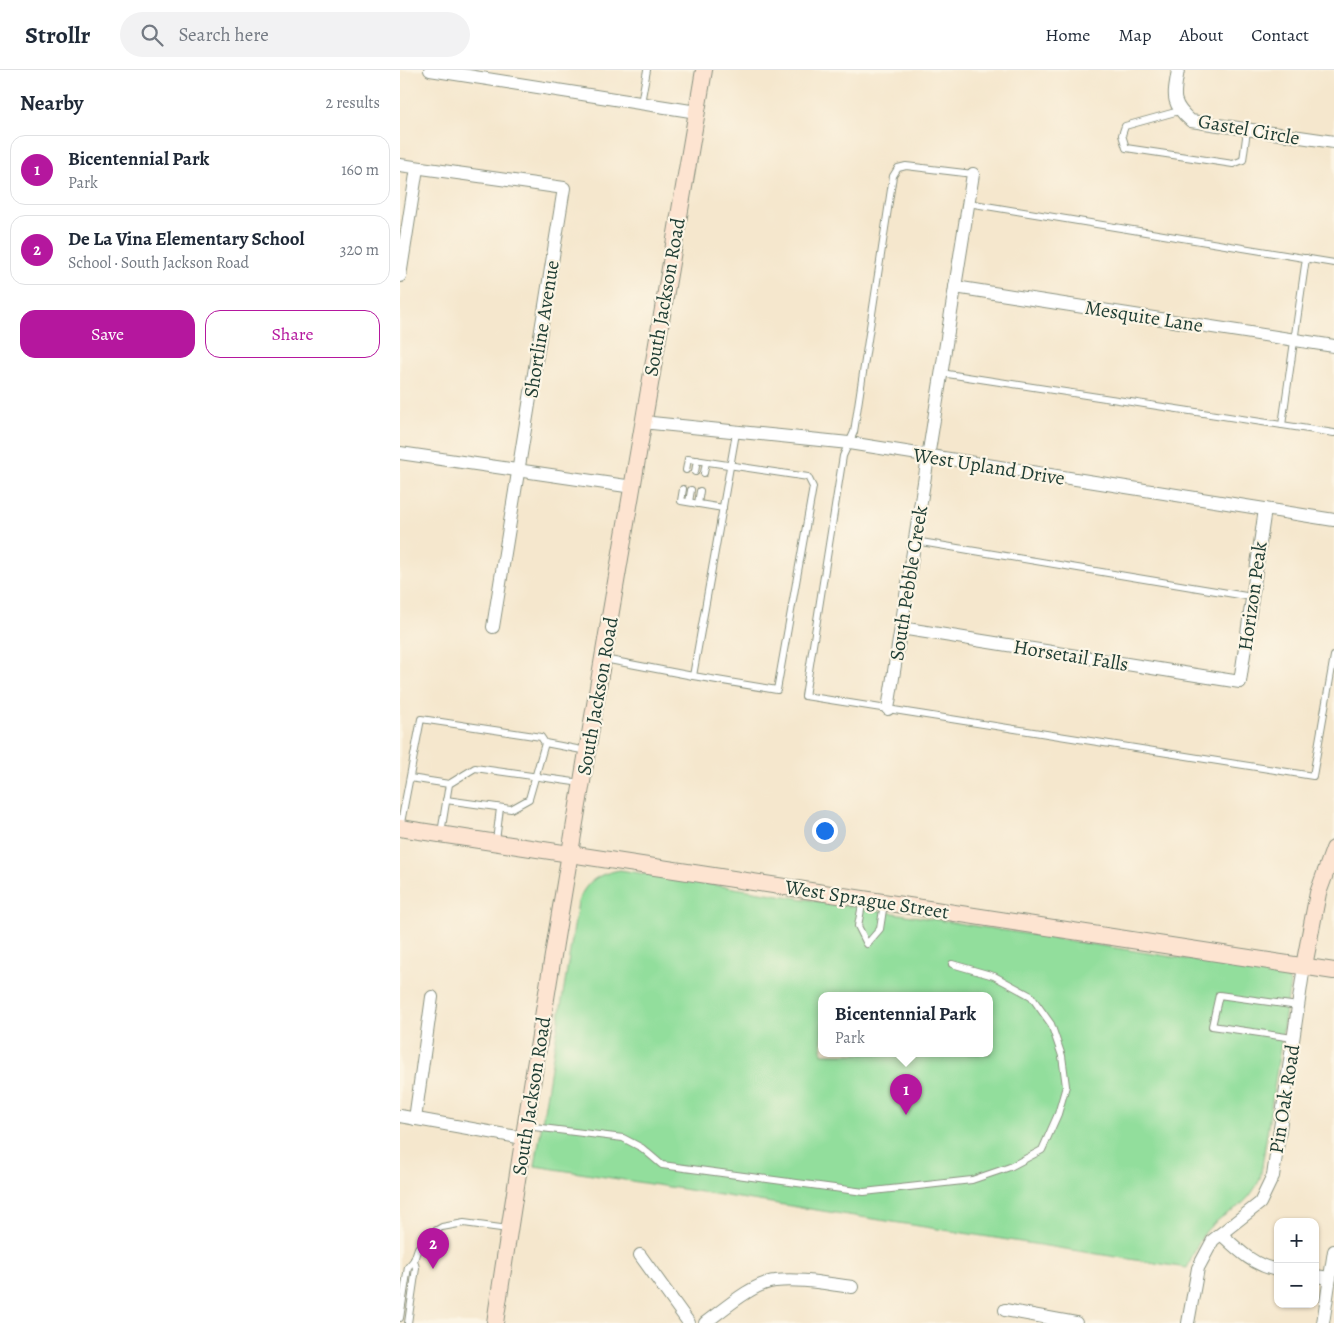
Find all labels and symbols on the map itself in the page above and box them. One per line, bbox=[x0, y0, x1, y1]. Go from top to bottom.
street label: Gastel Circle bbox=[1196, 107, 1302, 152]
street label: South Jackson Road bbox=[637, 215, 692, 378]
street label: Shortline Avenue bbox=[517, 258, 566, 400]
street label: Mesquite Lane bbox=[1083, 294, 1205, 339]
street label: West Upland Drive bbox=[910, 441, 1067, 492]
street label: South Pebble Creek bbox=[883, 503, 934, 663]
street label: Horizon Peak bbox=[1231, 539, 1274, 653]
street label: South Jackson Road bbox=[570, 614, 625, 777]
street label: Horsetail Falls bbox=[1011, 633, 1130, 678]
your location bbox=[812, 818, 838, 844]
street label: West Sprague Street bbox=[782, 873, 951, 926]
street label: South Jackson Road bbox=[506, 1014, 557, 1177]
street label: Pin Oak Road bbox=[1263, 1042, 1306, 1156]
pin: 1 bbox=[890, 1074, 922, 1115]
pin: 2 bbox=[417, 1228, 449, 1269]

